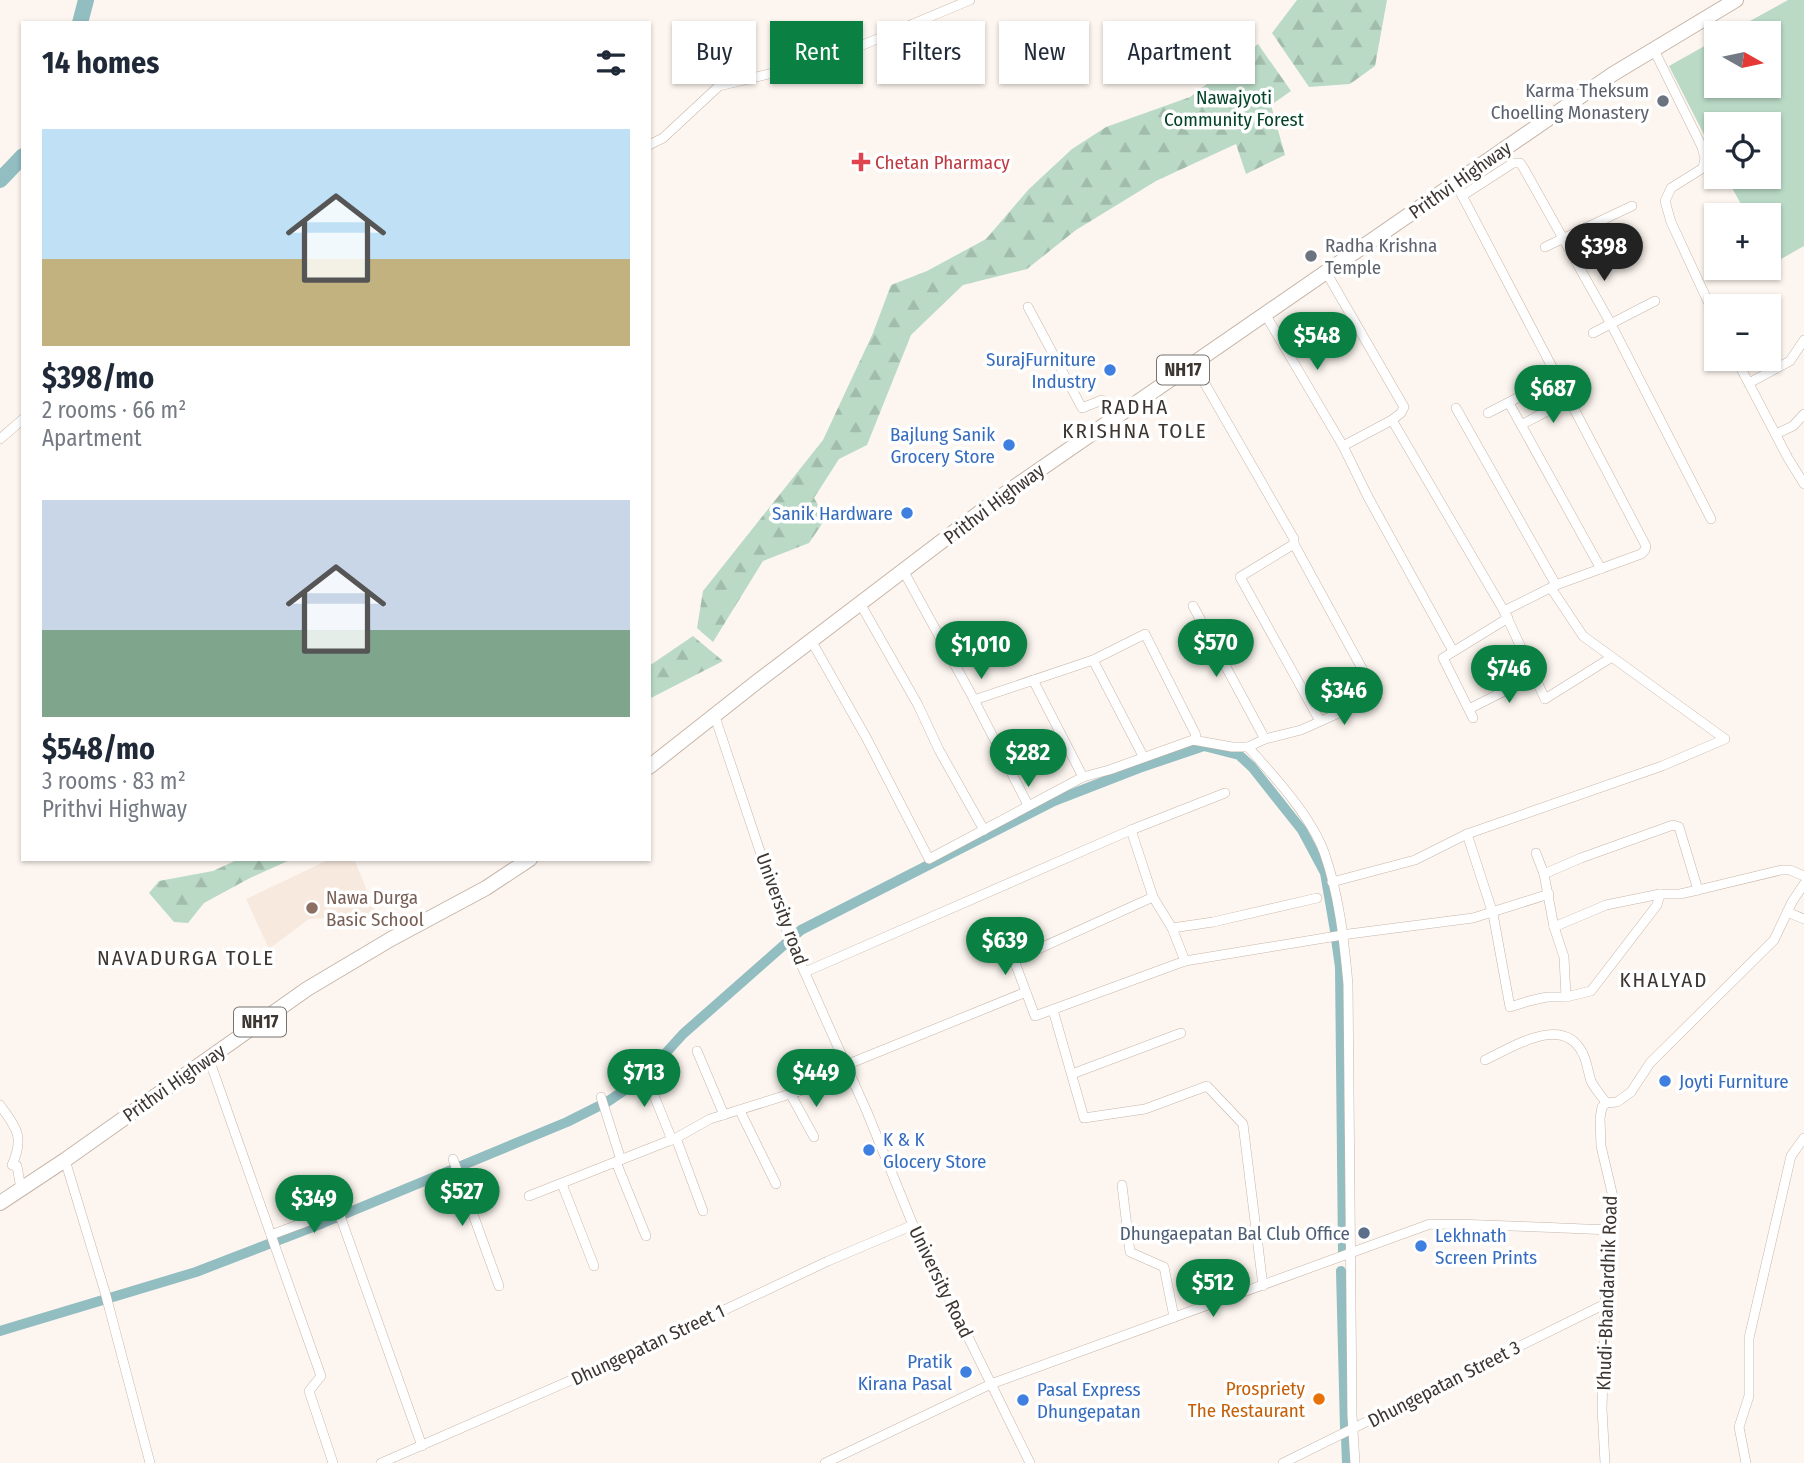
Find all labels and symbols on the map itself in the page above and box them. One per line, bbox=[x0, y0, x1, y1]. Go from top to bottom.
north arrow bbox=[1704, 21, 1782, 98]
place label: Karma Theksum Choelling Monastery bbox=[1491, 79, 1650, 124]
park label: Nawajyoti Community Forest bbox=[1164, 86, 1305, 131]
marker: Karma Theksum Choelling Monastery bbox=[1655, 93, 1671, 109]
street label: Prithvi Highway bbox=[1404, 136, 1516, 224]
place label: Chetan Pharmacy bbox=[875, 151, 1010, 174]
marker: Chetan Pharmacy bbox=[853, 154, 869, 170]
pin: $398 bbox=[1563, 224, 1645, 283]
place label: Radha Krishna Temple bbox=[1325, 234, 1437, 279]
marker: Radha Krishna Temple bbox=[1303, 248, 1319, 264]
pin: $548 bbox=[1276, 312, 1358, 372]
place label: SurajFurniture Industry bbox=[986, 348, 1097, 393]
road number: NH17 bbox=[1157, 356, 1209, 384]
marker: SurajFurniture Industry bbox=[1102, 362, 1118, 378]
pin: $687 bbox=[1512, 366, 1594, 425]
district label: RADHA KRISHNA TOLE bbox=[1062, 394, 1208, 444]
place label: Bajlung Sanik Grocery Store bbox=[890, 423, 995, 468]
marker: Bajlung Sanik Grocery Store bbox=[1001, 437, 1017, 453]
street label: Prithvi Highway bbox=[939, 458, 1049, 549]
place label: Sanik Hardware bbox=[772, 502, 893, 525]
marker: Sanik Hardware bbox=[899, 505, 915, 521]
pin: $570 bbox=[1175, 620, 1257, 679]
pin: $1,010 bbox=[924, 622, 1038, 681]
pin: $746 bbox=[1468, 646, 1550, 705]
pin: $346 bbox=[1303, 668, 1385, 727]
pin: $282 bbox=[987, 730, 1069, 789]
street label: University road bbox=[751, 850, 813, 968]
place label: Nawa Durga Basic School bbox=[326, 886, 424, 931]
marker: Nawa Durga Basic School bbox=[304, 900, 320, 916]
pin: $639 bbox=[964, 918, 1046, 977]
district label: NAVADURGA TOLE bbox=[97, 945, 275, 971]
district label: KHALYAD bbox=[1620, 967, 1708, 993]
road number: NH17 bbox=[234, 1007, 286, 1036]
street label: Prithvi Highway bbox=[118, 1039, 230, 1127]
pin: $713 bbox=[603, 1050, 685, 1109]
pin: $449 bbox=[775, 1050, 857, 1109]
place label: Joyti Furniture bbox=[1679, 1070, 1789, 1093]
marker: Joyti Furniture bbox=[1657, 1073, 1673, 1089]
place label: K & K Glocery Store bbox=[883, 1128, 986, 1173]
marker: K & K Glocery Store bbox=[861, 1142, 877, 1158]
pin: $527 bbox=[421, 1168, 503, 1228]
pin: $349 bbox=[273, 1176, 355, 1235]
street label: Khudi-Bhandardhik Road bbox=[1592, 1195, 1622, 1391]
street label: University Road bbox=[904, 1222, 978, 1342]
place label: Dhungaepatan Bal Club Office bbox=[1120, 1222, 1350, 1245]
place label: Lekhnath Screen Prints bbox=[1435, 1224, 1537, 1269]
marker: Dhungaepatan Bal Club Office bbox=[1356, 1225, 1372, 1241]
marker: Lekhnath Screen Prints bbox=[1413, 1238, 1429, 1254]
pin: $512 bbox=[1172, 1260, 1254, 1319]
street label: Dhungepatan Street 1 bbox=[568, 1299, 728, 1391]
street label: Dhungepatan Street 3 bbox=[1364, 1336, 1524, 1432]
place label: Pratik Kirana Pasal bbox=[858, 1350, 952, 1395]
marker: Pratik Kirana Pasal bbox=[958, 1364, 974, 1380]
place label: Prospriety The Restaurant bbox=[1188, 1377, 1306, 1422]
place label: Pasal Express Dhungepatan bbox=[1037, 1378, 1141, 1423]
marker: Prospriety The Restaurant bbox=[1311, 1391, 1327, 1407]
marker: Pasal Express Dhungepatan bbox=[1015, 1392, 1031, 1408]

